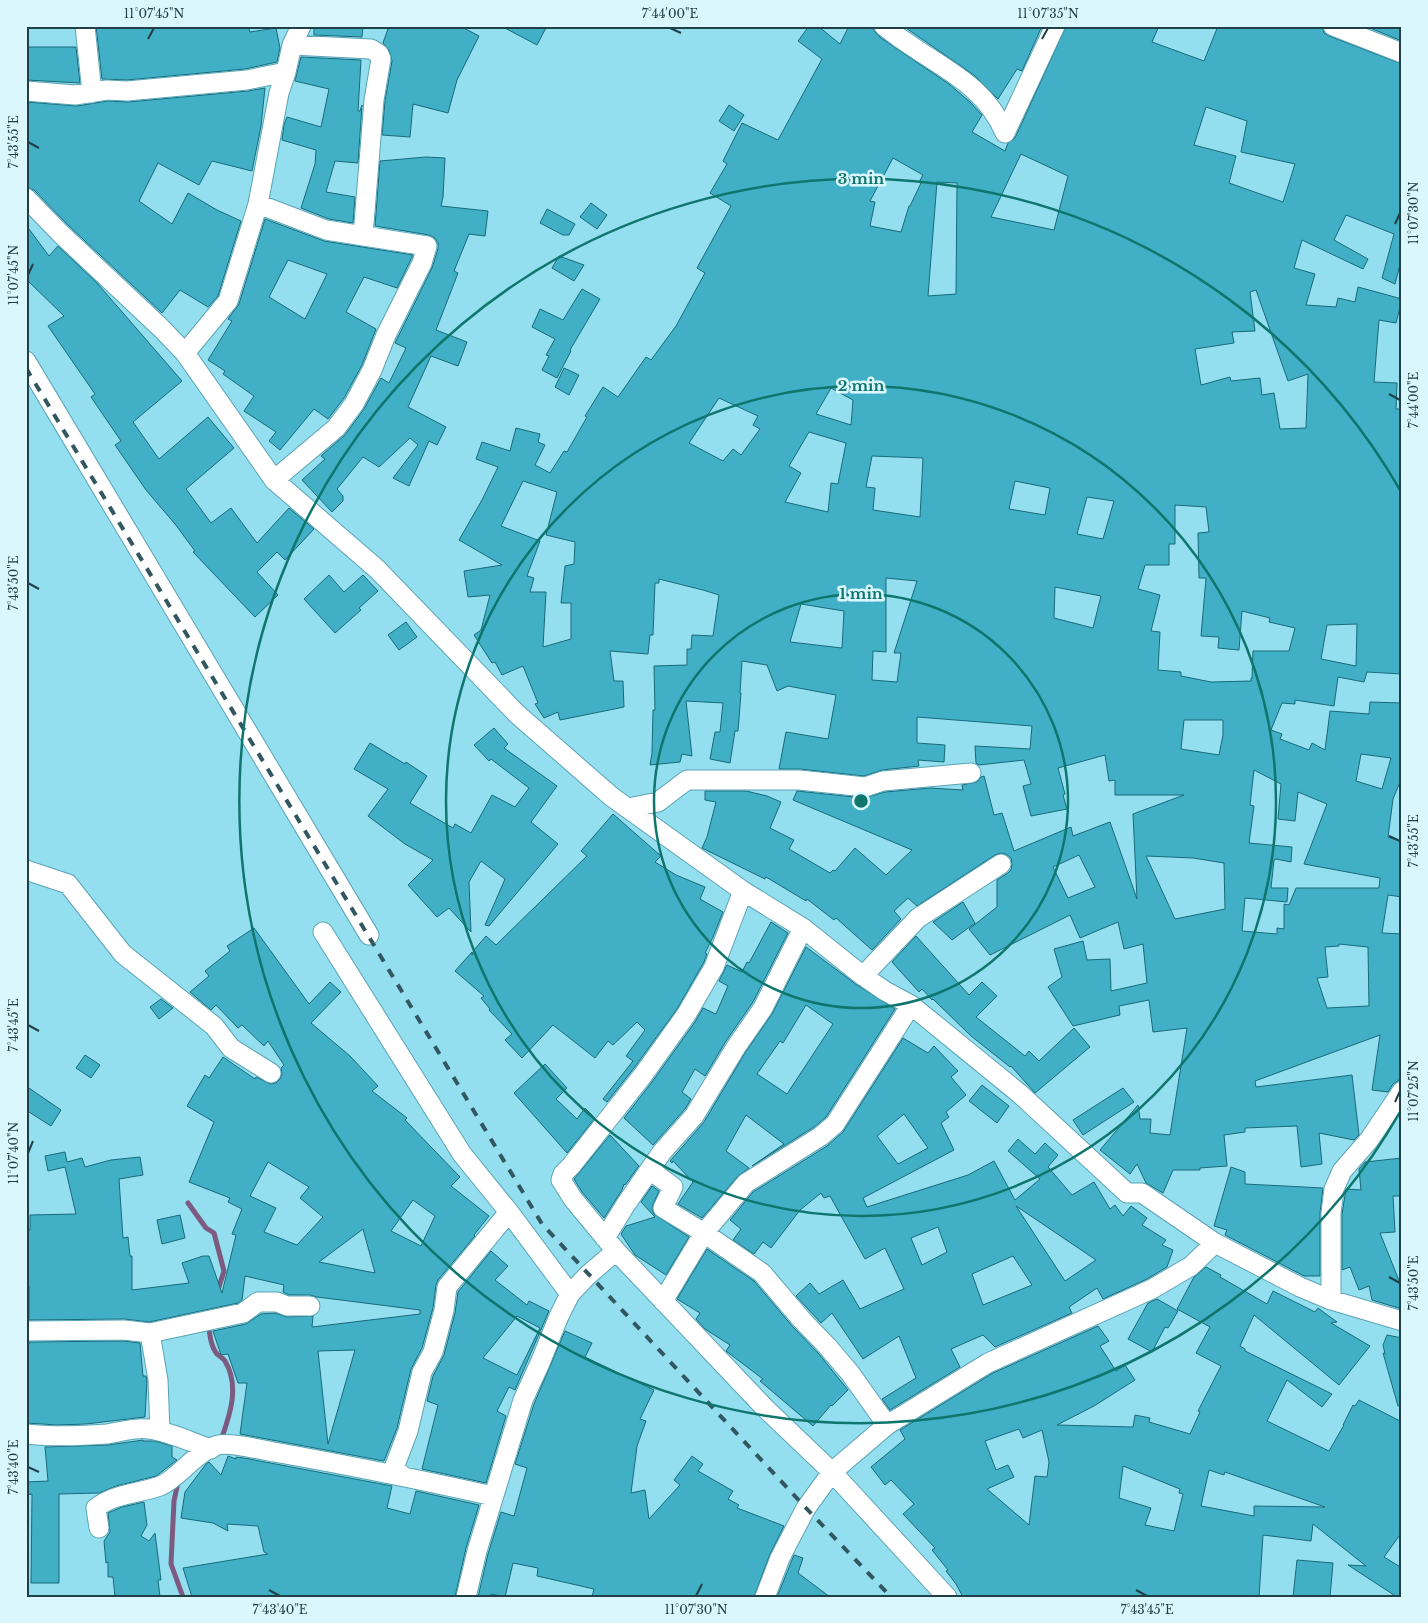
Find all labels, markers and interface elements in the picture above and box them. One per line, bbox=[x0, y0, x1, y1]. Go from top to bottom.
text: 11°07'45"N bbox=[124, 6, 184, 21]
text: 7°44'00"E bbox=[642, 6, 698, 21]
text: 11°07'35"N bbox=[1017, 6, 1079, 21]
text: 7°43'55"E bbox=[6, 115, 21, 169]
text: 3 min bbox=[838, 169, 884, 188]
text: 11°07'30"N bbox=[1406, 181, 1421, 245]
text: 11°07'45"N bbox=[6, 245, 21, 305]
text: 7°44'00"E bbox=[1406, 372, 1421, 428]
text: 2 min bbox=[838, 376, 884, 395]
text: 7°43'50"E bbox=[6, 555, 21, 610]
text: 1 min bbox=[839, 584, 883, 603]
centre of rings bbox=[852, 792, 870, 810]
text: 7°43'55"E bbox=[1406, 814, 1421, 868]
text: 7°43'45"E bbox=[6, 998, 21, 1052]
text: 11°07'25"N bbox=[1406, 1060, 1421, 1122]
text: 11°07'40"N bbox=[6, 1122, 21, 1184]
text: 7°43'50"E bbox=[1406, 1255, 1421, 1310]
text: 7°43'40"E bbox=[6, 1439, 21, 1495]
text: 7°43'40"E bbox=[253, 1602, 308, 1617]
text: 11°07'30"N bbox=[664, 1602, 728, 1617]
text: 7°43'45"E bbox=[1120, 1602, 1174, 1617]

